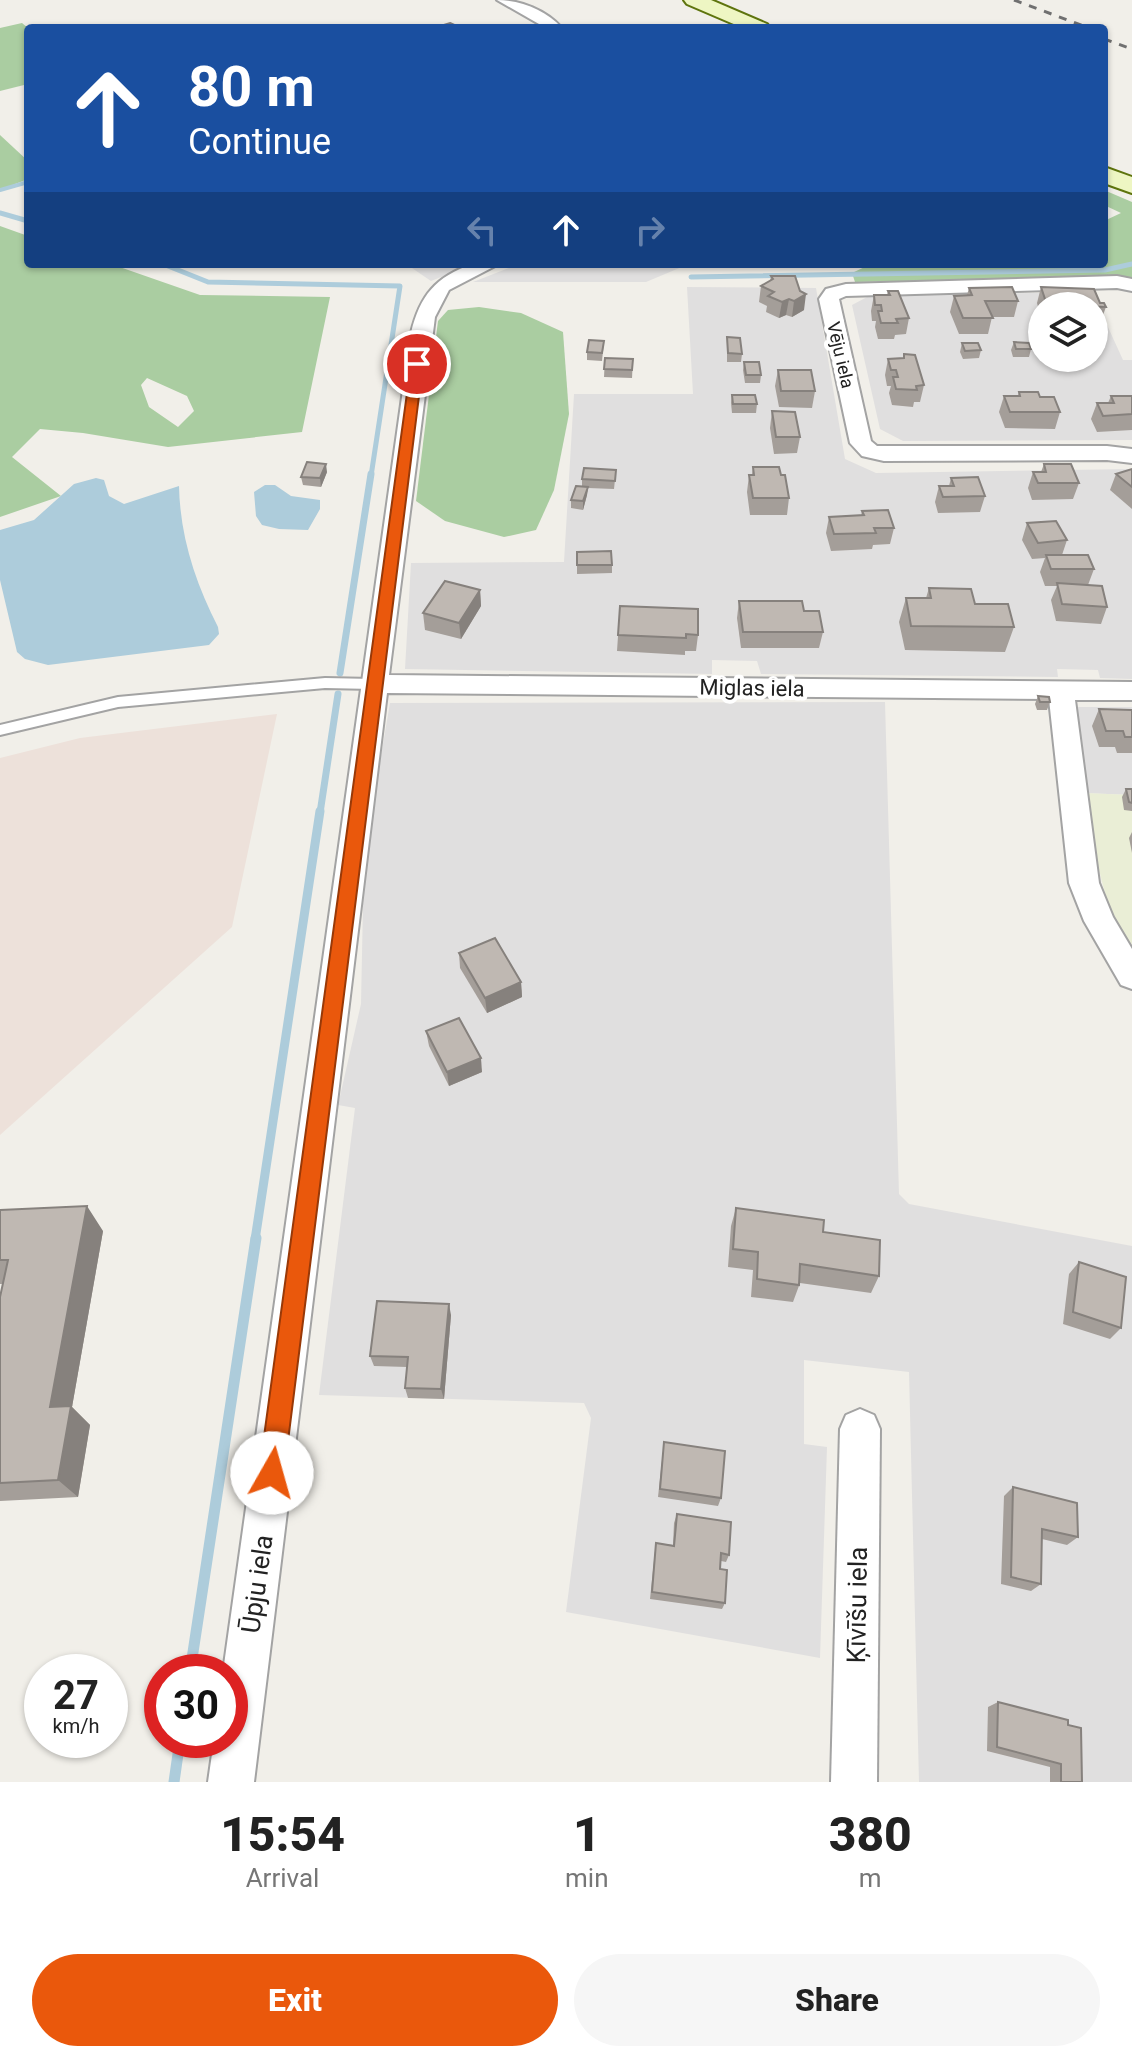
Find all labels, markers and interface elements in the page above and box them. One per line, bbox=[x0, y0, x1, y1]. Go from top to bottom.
text: 80 m bbox=[188, 54, 315, 120]
icon: ahead bbox=[56, 56, 160, 160]
text: Continue bbox=[188, 121, 331, 163]
icon: left bbox=[460, 208, 504, 252]
icon: ahead bbox=[544, 208, 588, 252]
icon: right bbox=[628, 208, 672, 252]
map controls bbox=[1028, 292, 1108, 372]
button: layers bbox=[1028, 292, 1108, 372]
street label: Vēju iela bbox=[823, 320, 859, 390]
pin bbox=[383, 330, 451, 398]
icon: arrive bbox=[395, 342, 439, 386]
street label: Miglas iela bbox=[699, 675, 805, 701]
position arrow bbox=[230, 1431, 314, 1515]
street label: Ūpju iela bbox=[235, 1533, 279, 1635]
street label: Ķīvīšu iela bbox=[841, 1546, 873, 1664]
speed limit sign: 30 bbox=[144, 1654, 248, 1758]
text: 27 bbox=[53, 1672, 99, 1719]
text: km/h bbox=[53, 1714, 99, 1738]
text: 15:54 bbox=[220, 1806, 345, 1863]
text: 1 bbox=[573, 1806, 601, 1863]
text: 380 bbox=[829, 1806, 912, 1863]
text: Arrival bbox=[246, 1863, 319, 1893]
text: min bbox=[565, 1863, 609, 1893]
text: m bbox=[859, 1863, 882, 1893]
button: Exit bbox=[32, 1954, 558, 2046]
button: Share bbox=[574, 1954, 1100, 2046]

